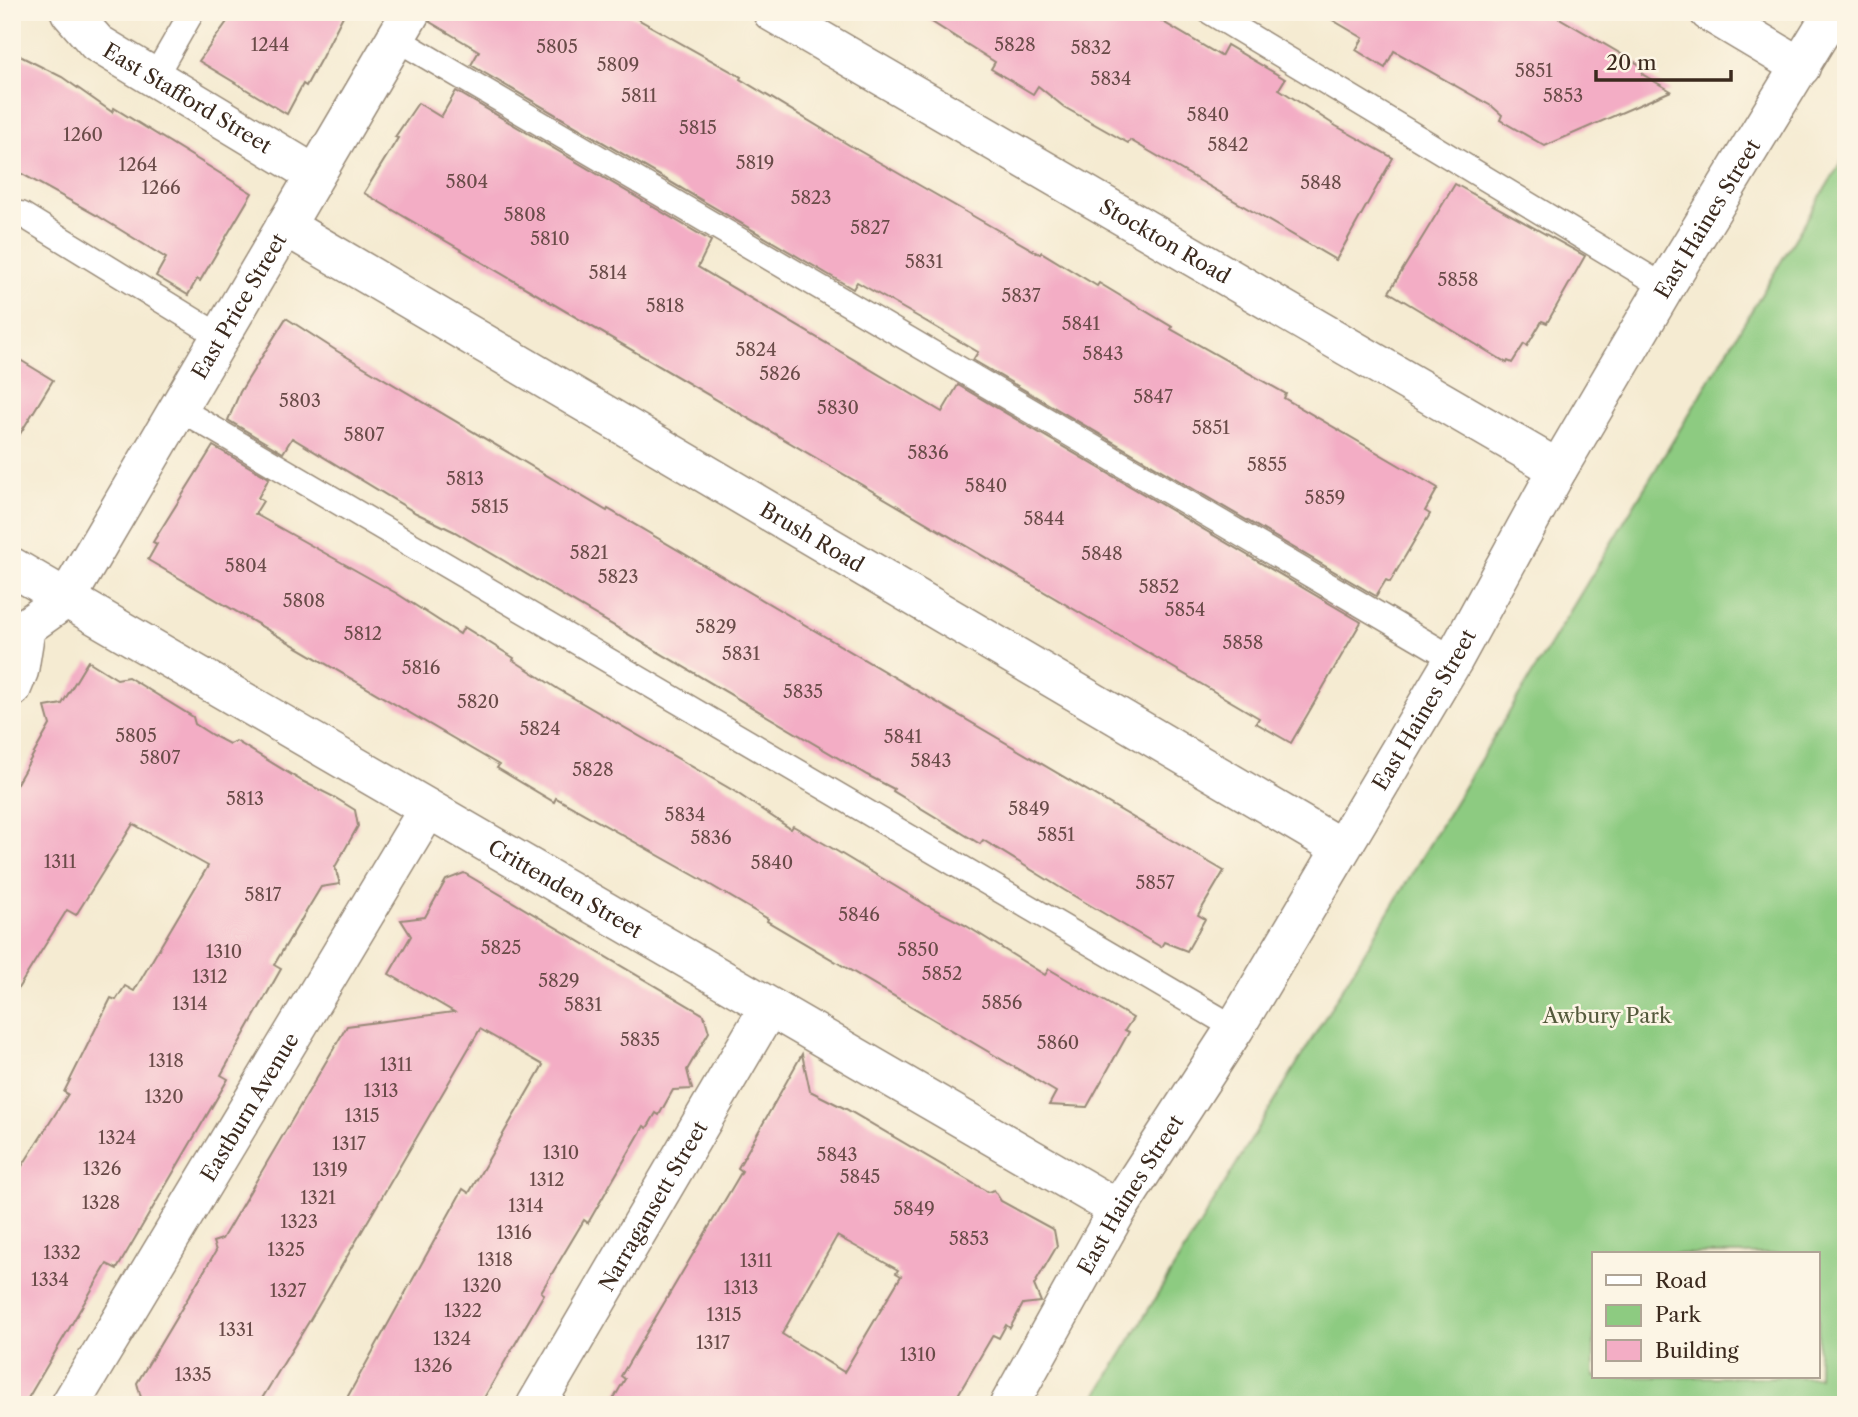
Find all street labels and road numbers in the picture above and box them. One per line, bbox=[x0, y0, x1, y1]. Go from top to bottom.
street label: East Stafford Street bbox=[99, 37, 277, 158]
street label: East Haines Street bbox=[1649, 134, 1765, 303]
street label: Stockton Road bbox=[1096, 193, 1235, 289]
street label: East Price Street bbox=[186, 228, 291, 383]
street label: Brush Road bbox=[756, 496, 869, 577]
street label: East Haines Street bbox=[1367, 624, 1481, 794]
street label: Crittenden Street bbox=[484, 834, 648, 943]
street label: Eastburn Avenue bbox=[195, 1028, 303, 1186]
street label: East Haines Street bbox=[1072, 1109, 1188, 1278]
street label: Narragansett Street bbox=[593, 1116, 712, 1295]

